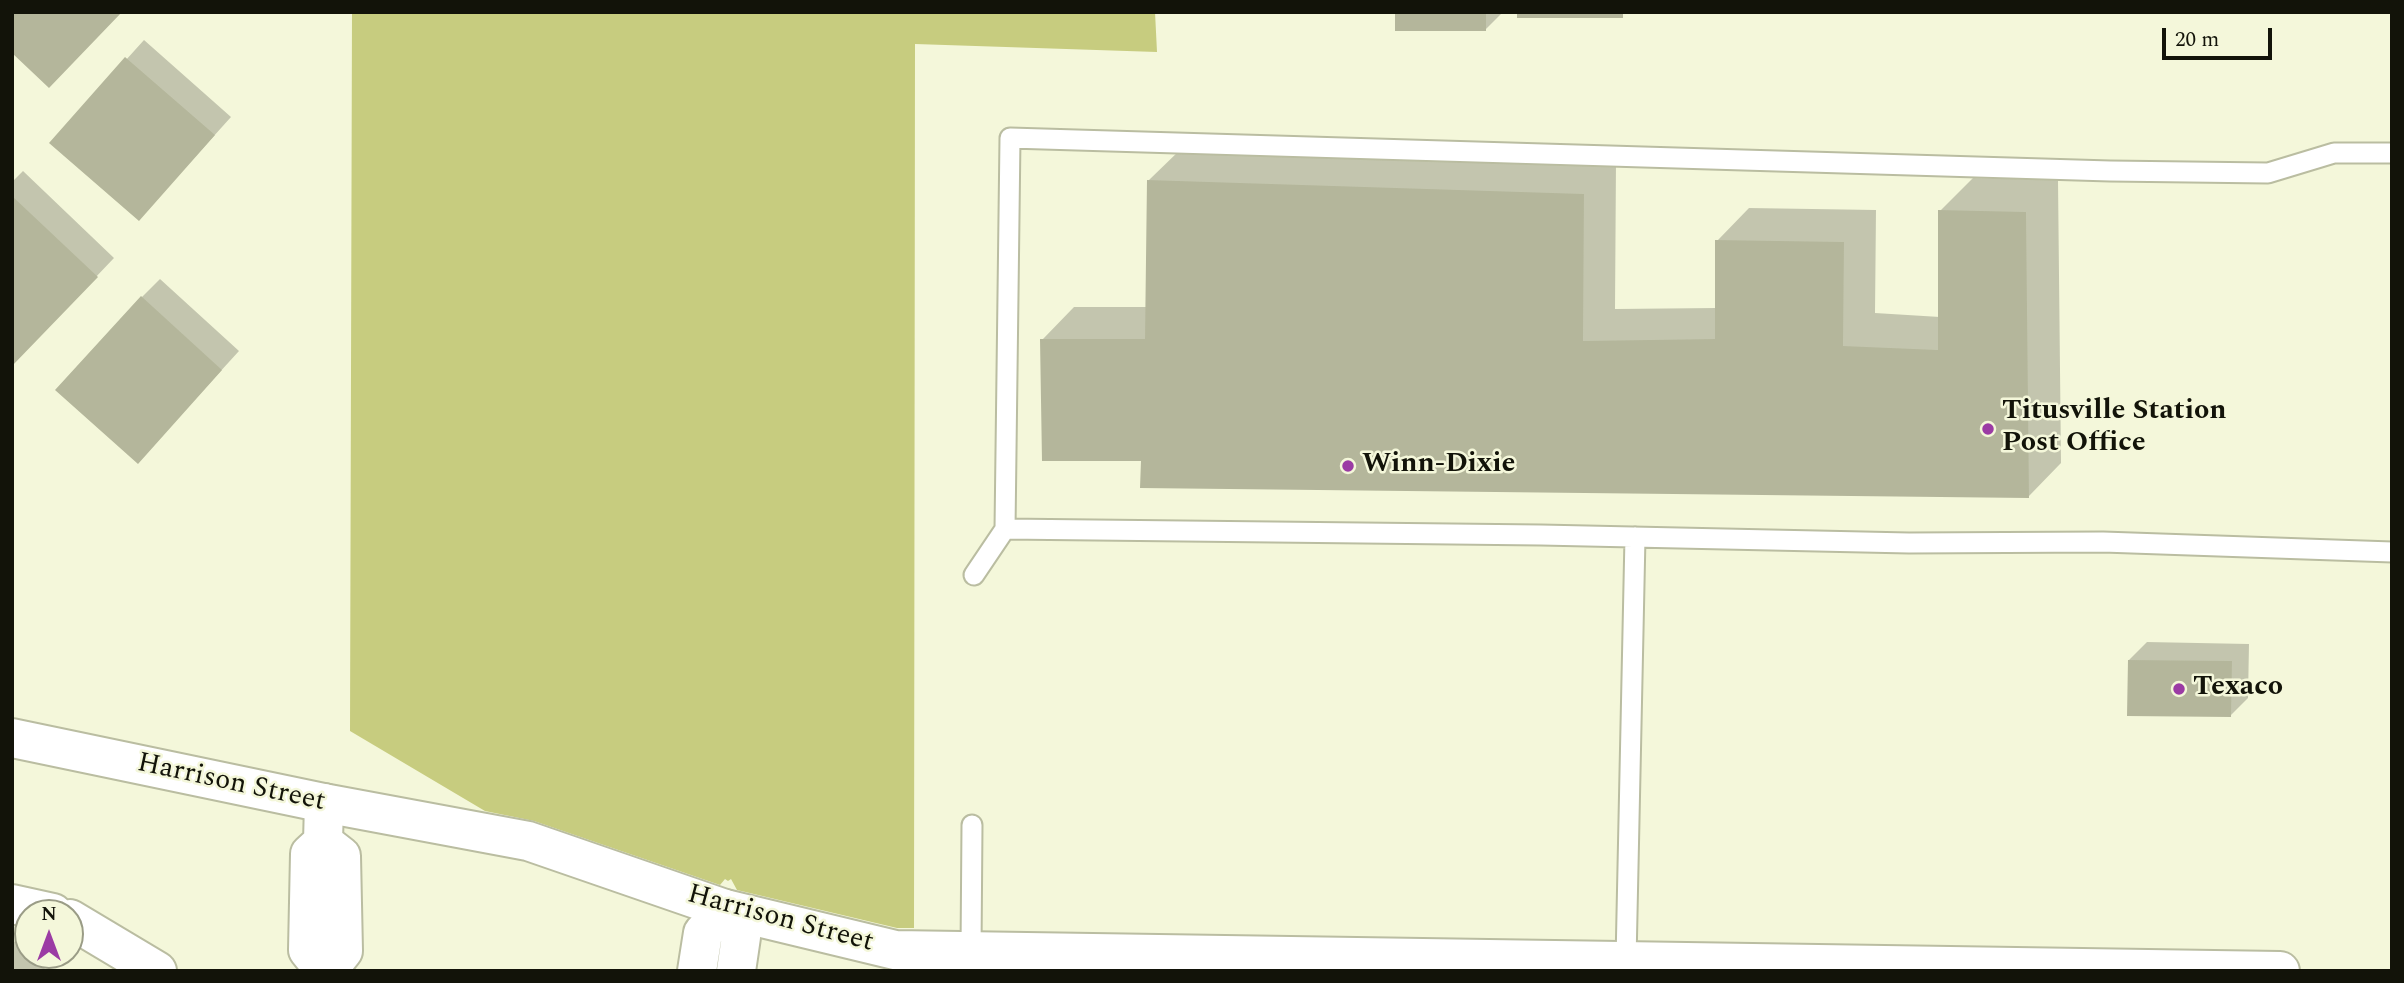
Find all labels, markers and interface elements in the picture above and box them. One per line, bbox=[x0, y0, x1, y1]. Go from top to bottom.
scale bar bbox=[2166, 14, 2276, 58]
text: 20 m bbox=[2175, 24, 2219, 56]
place label: Titusville Station Post Office bbox=[2002, 396, 2227, 462]
marker: Titusville Station Post Office bbox=[1980, 421, 1996, 437]
place label: Winn-Dixie bbox=[1362, 449, 1515, 483]
marker: Winn-Dixie bbox=[1340, 458, 1356, 474]
place label: Texaco bbox=[2193, 672, 2283, 706]
marker: Texaco bbox=[2171, 681, 2187, 697]
street label: Harrison Street bbox=[134, 748, 328, 820]
street label: Harrison Street bbox=[683, 879, 877, 961]
north arrow bbox=[14, 899, 84, 969]
text: N bbox=[41, 900, 57, 929]

